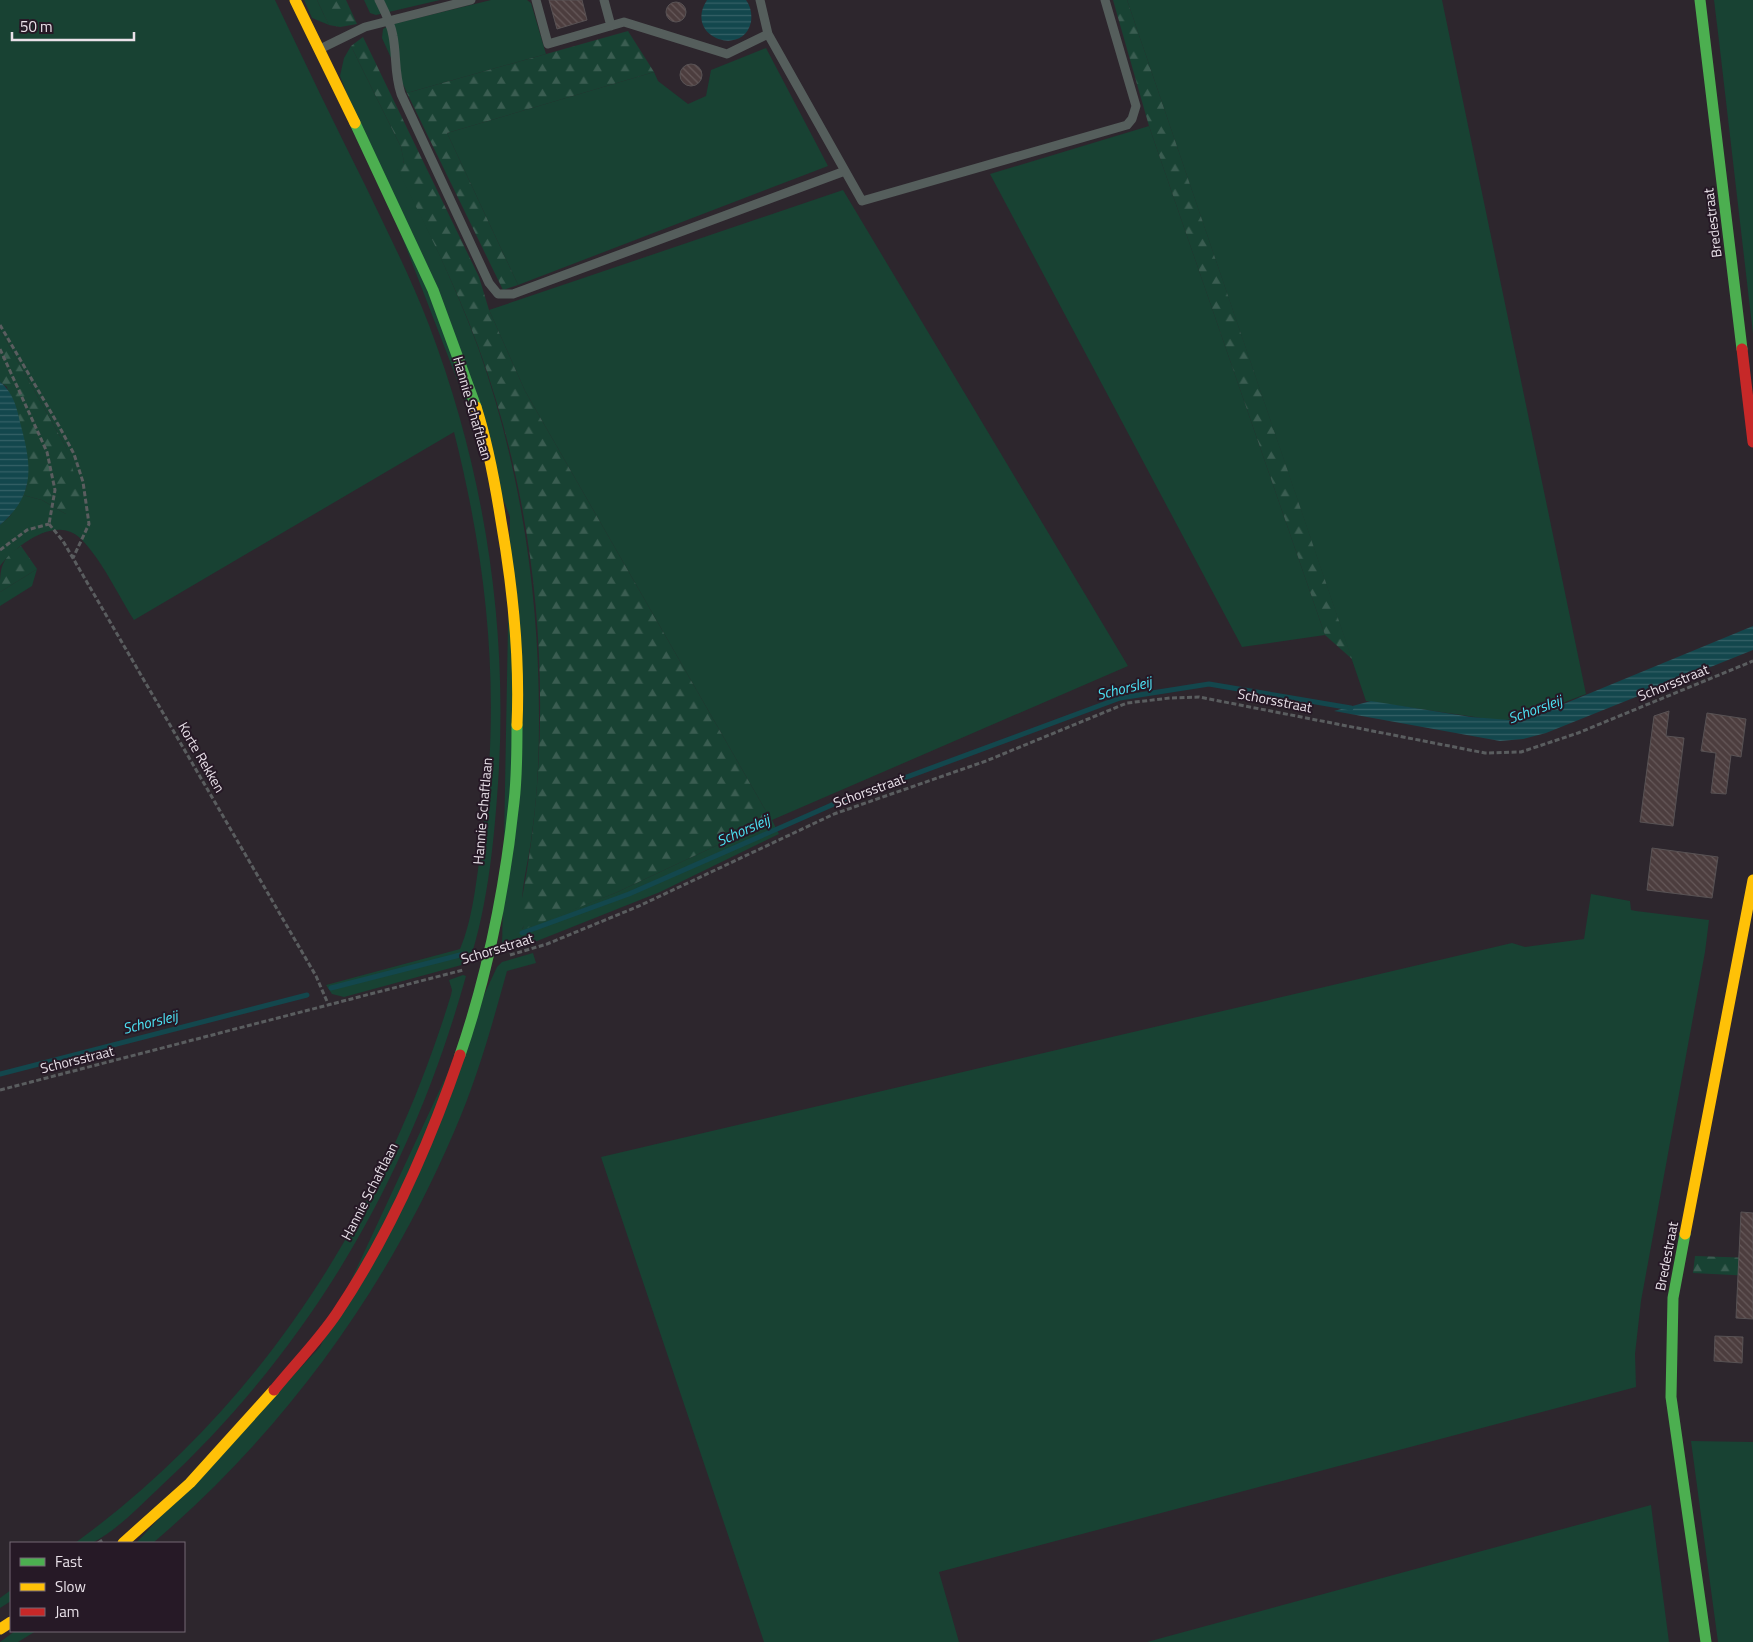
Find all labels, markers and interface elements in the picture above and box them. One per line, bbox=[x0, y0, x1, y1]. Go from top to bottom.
scale bar bbox=[12, 10, 135, 42]
text: 50 m bbox=[20, 15, 53, 38]
street label: Bredestraat bbox=[1697, 187, 1727, 259]
street label: Hannie Schaftlaan bbox=[448, 354, 498, 462]
street label: Schorsstraat bbox=[1634, 658, 1712, 706]
water label: Schorsleij bbox=[1094, 670, 1156, 706]
street label: Schorsstraat bbox=[1236, 683, 1314, 717]
water label: Schorsleij bbox=[1505, 688, 1567, 729]
street label: Korte Rekken bbox=[173, 718, 231, 796]
street label: Hannie Schaftlaan bbox=[467, 757, 497, 865]
street label: Schorsstraat bbox=[830, 767, 908, 813]
water label: Schorsleij bbox=[713, 807, 775, 852]
street label: Schorsstraat bbox=[458, 927, 536, 969]
water label: Schorsleij bbox=[120, 1004, 182, 1040]
street label: Schorsstraat bbox=[38, 1040, 116, 1078]
street label: Hannie Schaftlaan bbox=[335, 1138, 403, 1244]
street label: Bredestraat bbox=[1649, 1220, 1683, 1292]
legend bbox=[10, 1542, 185, 1632]
text: Fast bbox=[55, 1550, 83, 1573]
text: Slow bbox=[55, 1575, 86, 1598]
text: Jam bbox=[55, 1600, 79, 1623]

